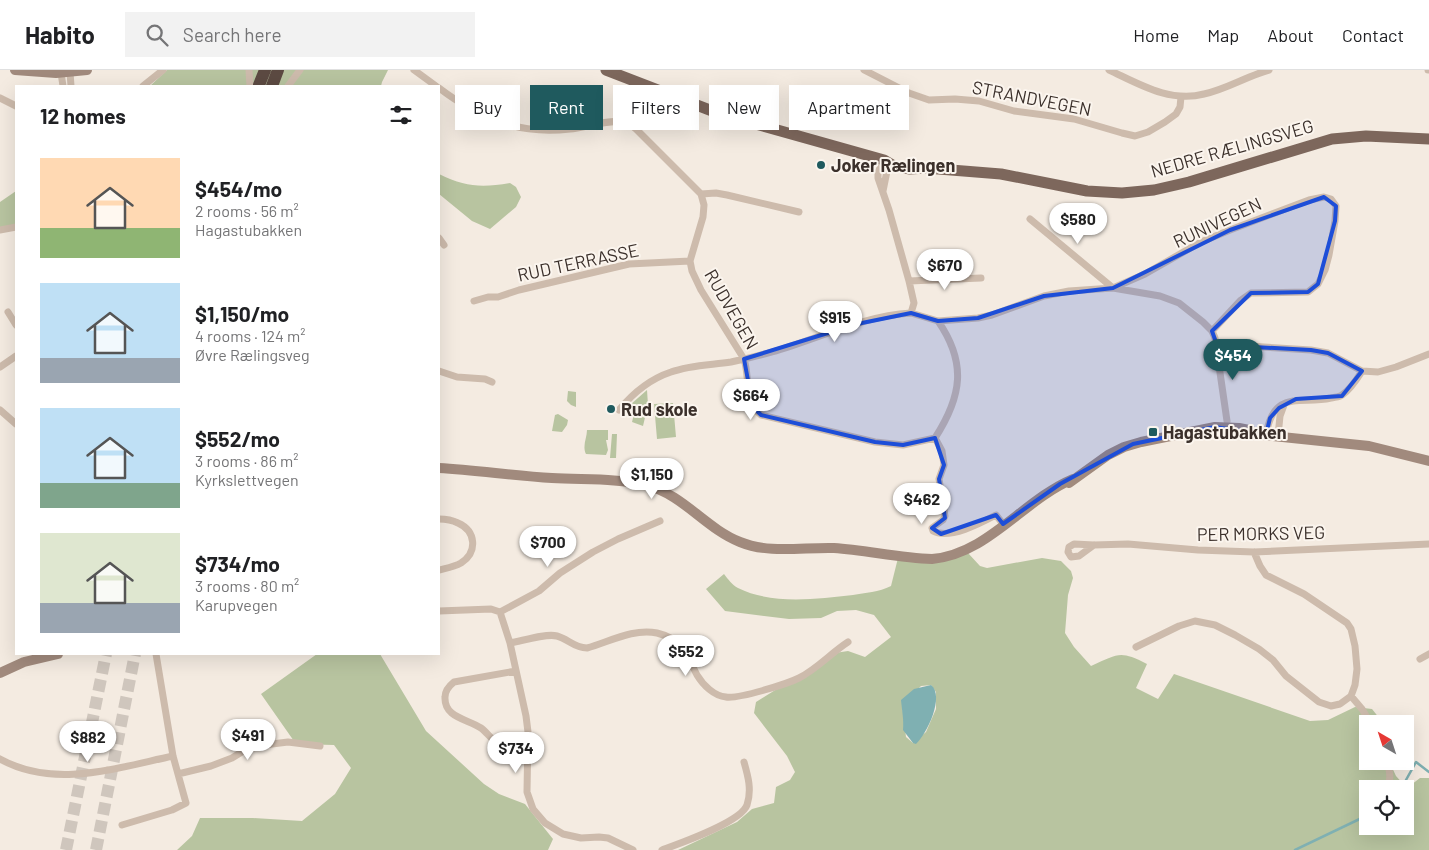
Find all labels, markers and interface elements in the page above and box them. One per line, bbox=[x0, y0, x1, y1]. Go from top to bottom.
search box bbox=[125, 12, 475, 57]
text: Habito bbox=[25, 20, 95, 49]
icon: search bbox=[143, 21, 171, 49]
text: Search here bbox=[183, 23, 282, 46]
text: Home bbox=[1133, 24, 1179, 46]
text: Map bbox=[1207, 24, 1239, 46]
text: About bbox=[1267, 24, 1314, 46]
text: Contact bbox=[1342, 24, 1404, 46]
street label: STRANDVEGEN bbox=[971, 76, 1093, 120]
chip: Buy bbox=[455, 85, 520, 130]
chip: Rent bbox=[530, 85, 603, 130]
chip: Filters bbox=[613, 85, 699, 130]
chip: New bbox=[709, 85, 779, 130]
chip: Apartment bbox=[789, 85, 909, 130]
icon: filters bbox=[387, 101, 415, 129]
text: 12 homes bbox=[40, 103, 126, 128]
street label: NEDRE RÆLINGSVEG bbox=[1148, 114, 1316, 182]
place label: Joker Rælingen bbox=[831, 154, 955, 176]
marker: Joker Rælingen bbox=[815, 159, 827, 171]
text: $454/mo bbox=[195, 176, 282, 201]
icon: home bbox=[80, 178, 140, 238]
street label: RUNIVEGEN bbox=[1169, 192, 1265, 252]
text: 2 rooms · 56 m² bbox=[195, 201, 299, 220]
pin: $580 bbox=[1048, 202, 1108, 245]
text: $580 bbox=[1060, 209, 1096, 228]
text: Hagastubakken bbox=[195, 220, 302, 239]
street label: RUD TERRASSE bbox=[515, 238, 641, 286]
pin: $670 bbox=[915, 248, 975, 291]
text: $670 bbox=[928, 255, 962, 274]
street label: RUDVEGEN bbox=[700, 265, 764, 353]
pin: $915 bbox=[805, 300, 865, 343]
text: $1,150/mo bbox=[195, 301, 289, 326]
icon: home bbox=[80, 303, 140, 363]
text: $915 bbox=[819, 307, 851, 326]
text: 4 rooms · 124 m² bbox=[195, 326, 306, 345]
pin: $454 bbox=[1203, 338, 1263, 381]
text: Øvre Rælingsveg bbox=[195, 345, 310, 364]
text: $454 bbox=[1214, 345, 1252, 364]
pin: $664 bbox=[721, 378, 781, 421]
text: $664 bbox=[733, 385, 769, 404]
place label: Rud skole bbox=[621, 398, 698, 420]
marker: Rud skole bbox=[605, 403, 617, 415]
place label: Hagastubakken bbox=[1163, 421, 1287, 443]
text: $552/mo bbox=[195, 426, 280, 451]
marker: Hagastubakken bbox=[1147, 426, 1159, 438]
icon: home bbox=[80, 428, 140, 488]
text: 3 rooms · 86 m² bbox=[195, 451, 299, 470]
pin: $1,150 bbox=[611, 458, 693, 500]
text: $1,150 bbox=[631, 464, 673, 483]
text: Kyrkslettvegen bbox=[195, 470, 299, 489]
pin: $462 bbox=[892, 482, 952, 525]
text: $462 bbox=[904, 489, 940, 508]
street label: PER MORKS VEG bbox=[1197, 521, 1325, 545]
pin: $700 bbox=[518, 526, 578, 568]
text: $700 bbox=[530, 532, 566, 551]
text: $734/mo bbox=[195, 551, 280, 576]
icon: home bbox=[80, 553, 140, 613]
text: 3 rooms · 80 m² bbox=[195, 576, 299, 595]
text: Karupvegen bbox=[195, 595, 278, 614]
pin: $552 bbox=[656, 634, 716, 677]
text: $552 bbox=[668, 641, 704, 660]
north arrow bbox=[1359, 715, 1414, 770]
map controls bbox=[1359, 715, 1414, 835]
pin: $491 bbox=[218, 718, 278, 761]
pin: $882 bbox=[58, 720, 118, 763]
text: $491 bbox=[232, 725, 264, 744]
text: $882 bbox=[70, 727, 106, 746]
pin: $734 bbox=[486, 732, 546, 774]
text: $734 bbox=[498, 738, 534, 757]
button: locate bbox=[1359, 780, 1414, 835]

